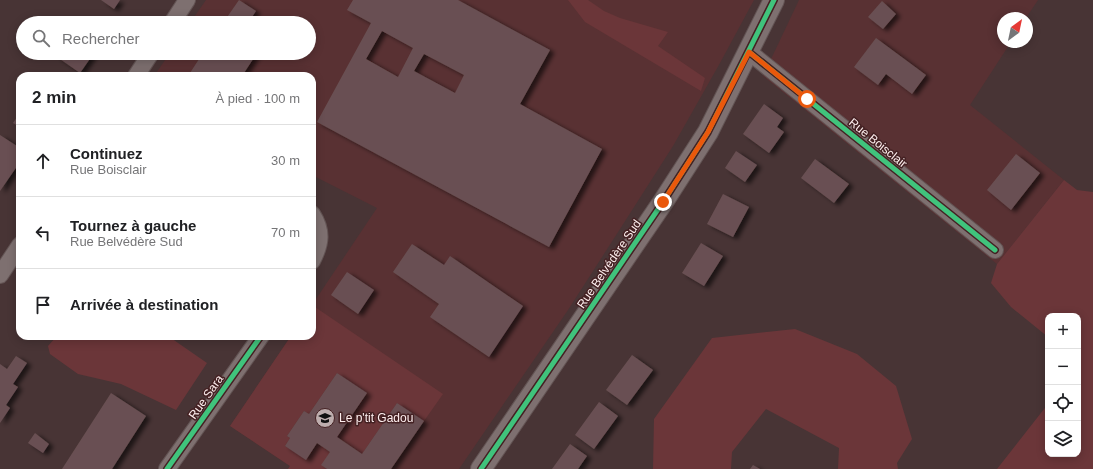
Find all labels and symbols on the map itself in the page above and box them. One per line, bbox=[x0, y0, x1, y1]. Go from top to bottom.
north arrow bbox=[997, 12, 1033, 48]
route start bbox=[798, 90, 816, 108]
street label: Rue Boisclair bbox=[846, 115, 910, 171]
route end bbox=[654, 193, 672, 211]
street label: Rue Belvédère Sud bbox=[574, 217, 644, 311]
street label: Rue Sara bbox=[186, 372, 226, 422]
school or university icon: Le p'tit Gadou bbox=[314, 407, 336, 429]
place label: Le p'tit Gadou bbox=[339, 411, 413, 425]

